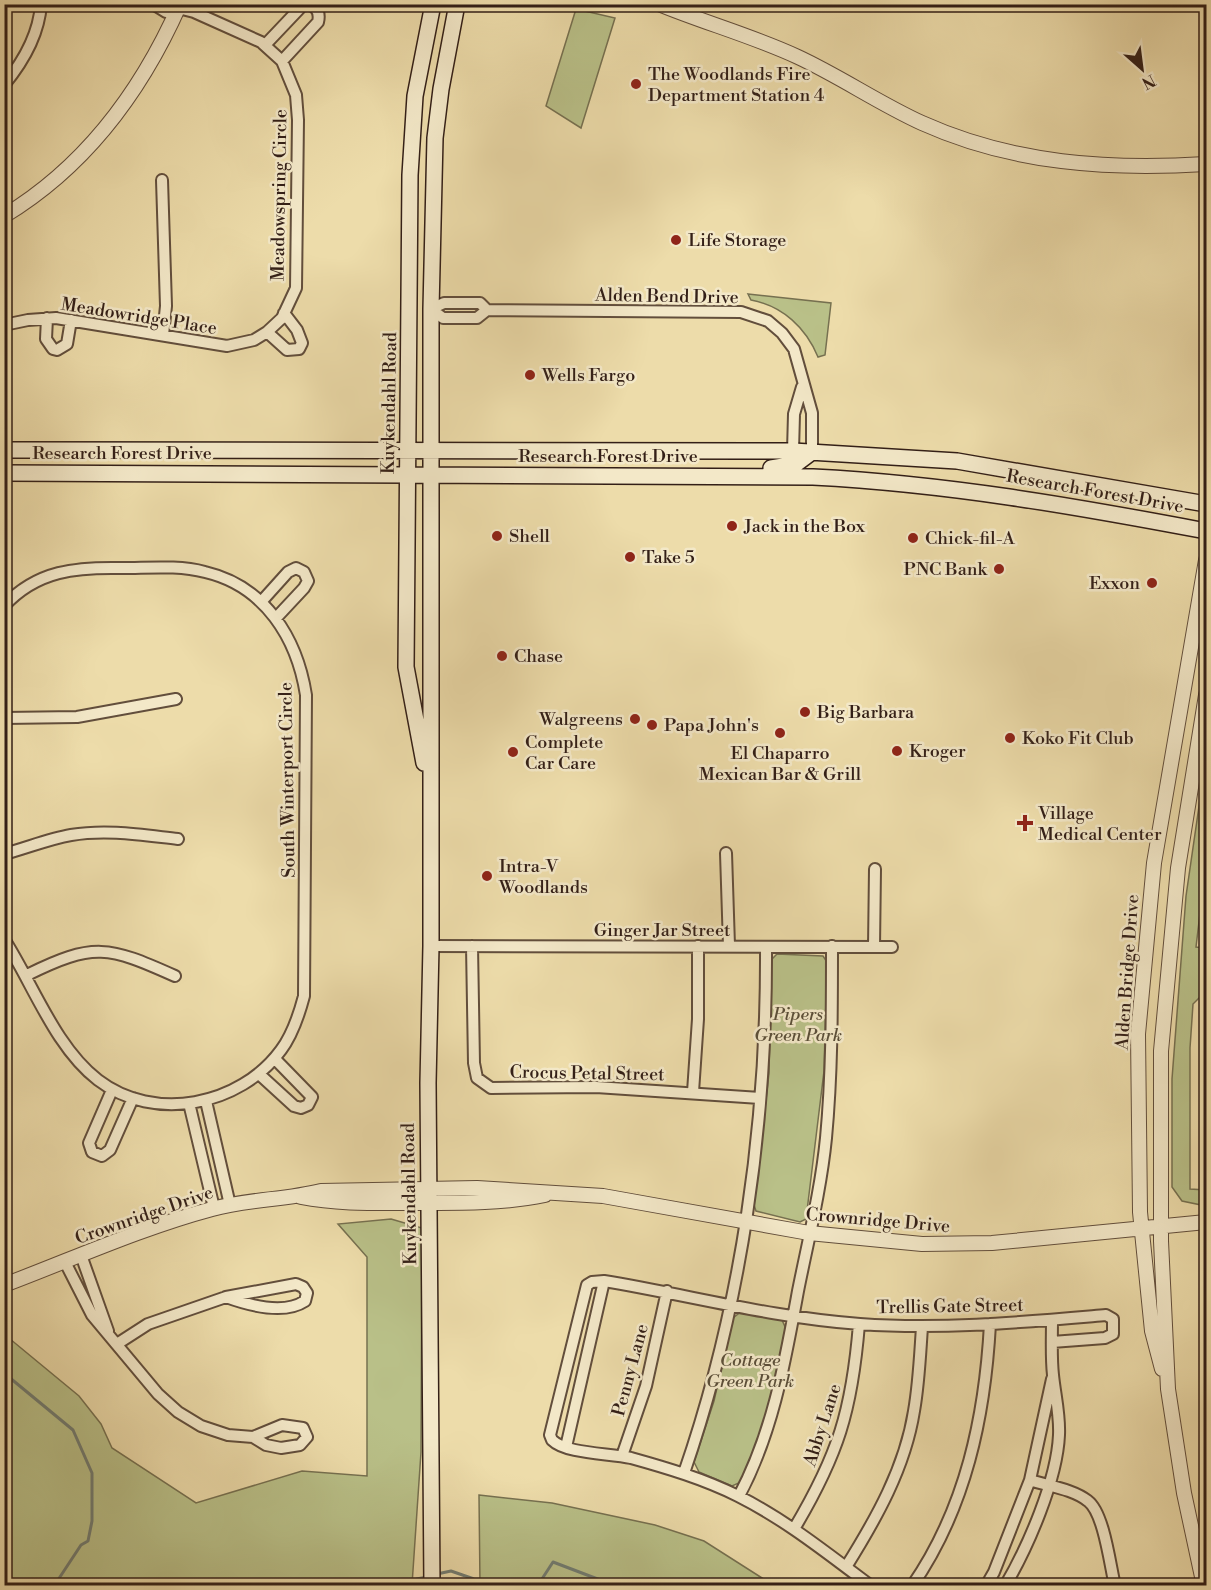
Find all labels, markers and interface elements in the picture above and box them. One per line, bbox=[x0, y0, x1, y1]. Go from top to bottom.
north arrow bbox=[1112, 39, 1172, 99]
place label: The Woodlands Fire Department Station 4 bbox=[648, 63, 825, 107]
text: N bbox=[1138, 70, 1159, 93]
marker: The Woodlands Fire Department Station 4 bbox=[629, 77, 643, 91]
street label: Meadowspring Circle bbox=[266, 109, 293, 281]
place label: Life Storage bbox=[688, 229, 786, 252]
marker: Life Storage bbox=[669, 233, 683, 247]
street label: Alden Bend Drive bbox=[594, 284, 739, 309]
street label: Meadowridge Place bbox=[59, 293, 219, 340]
street label: Kuykendahl Road bbox=[377, 331, 402, 474]
place label: Wells Fargo bbox=[541, 364, 635, 387]
marker: Wells Fargo bbox=[523, 368, 537, 382]
street label: Research Forest Drive bbox=[32, 442, 212, 465]
street label: Research Forest Drive bbox=[518, 445, 698, 468]
street label: Research Forest Drive bbox=[1004, 465, 1185, 518]
place label: Jack in the Box bbox=[743, 515, 866, 538]
marker: Jack in the Box bbox=[725, 519, 739, 533]
place label: Shell bbox=[509, 525, 550, 548]
place label: Chick-fil-A bbox=[925, 527, 1016, 550]
marker: Shell bbox=[490, 529, 504, 543]
marker: Chick-fil-A bbox=[906, 531, 920, 545]
place label: Take 5 bbox=[642, 546, 695, 569]
marker: Take 5 bbox=[623, 550, 637, 564]
place label: PNC Bank bbox=[904, 558, 989, 581]
marker: PNC Bank bbox=[992, 562, 1006, 576]
place label: Exxon bbox=[1089, 572, 1140, 595]
marker: Exxon bbox=[1145, 576, 1159, 590]
place label: Chase bbox=[514, 645, 563, 668]
marker: Chase bbox=[495, 649, 509, 663]
street label: South Winterport Circle bbox=[274, 682, 301, 878]
place label: Big Barbara bbox=[816, 701, 915, 724]
marker: Big Barbara bbox=[798, 705, 812, 719]
place label: Walgreens bbox=[538, 708, 623, 731]
marker: Walgreens bbox=[628, 712, 642, 726]
place label: Papa John's bbox=[664, 714, 759, 737]
marker: Papa John's bbox=[645, 718, 659, 732]
marker: El Chaparro Mexican Bar & Grill bbox=[773, 726, 787, 740]
place label: Koko Fit Club bbox=[1022, 727, 1134, 750]
place label: Complete Car Care bbox=[525, 731, 603, 775]
marker: Koko Fit Club bbox=[1003, 731, 1017, 745]
place label: Kroger bbox=[909, 740, 966, 763]
place label: El Chaparro Mexican Bar & Grill bbox=[699, 742, 862, 786]
marker: Kroger bbox=[890, 744, 904, 758]
marker: Complete Car Care bbox=[506, 745, 520, 759]
place label: Village Medical Center bbox=[1037, 802, 1162, 846]
marker: Village Medical Center bbox=[1016, 814, 1034, 832]
place label: Intra-V Woodlands bbox=[498, 855, 588, 899]
marker: Intra-V Woodlands bbox=[480, 869, 494, 883]
street label: Alden Bridge Drive bbox=[1111, 893, 1144, 1052]
street label: Ginger Jar Street bbox=[594, 919, 731, 942]
park label: Pipers Green Park bbox=[754, 1003, 842, 1047]
street label: Crocus Petal Street bbox=[509, 1061, 665, 1086]
street label: Kuykendahl Road bbox=[397, 1122, 422, 1265]
street label: Crownridge Drive bbox=[72, 1181, 216, 1250]
street label: Crownridge Drive bbox=[805, 1203, 951, 1238]
street label: Trellis Gate Street bbox=[876, 1294, 1024, 1319]
street label: Penny Lane bbox=[607, 1321, 654, 1419]
park label: Cottage Green Park bbox=[706, 1349, 794, 1393]
street label: Abby Lane bbox=[798, 1381, 847, 1470]

